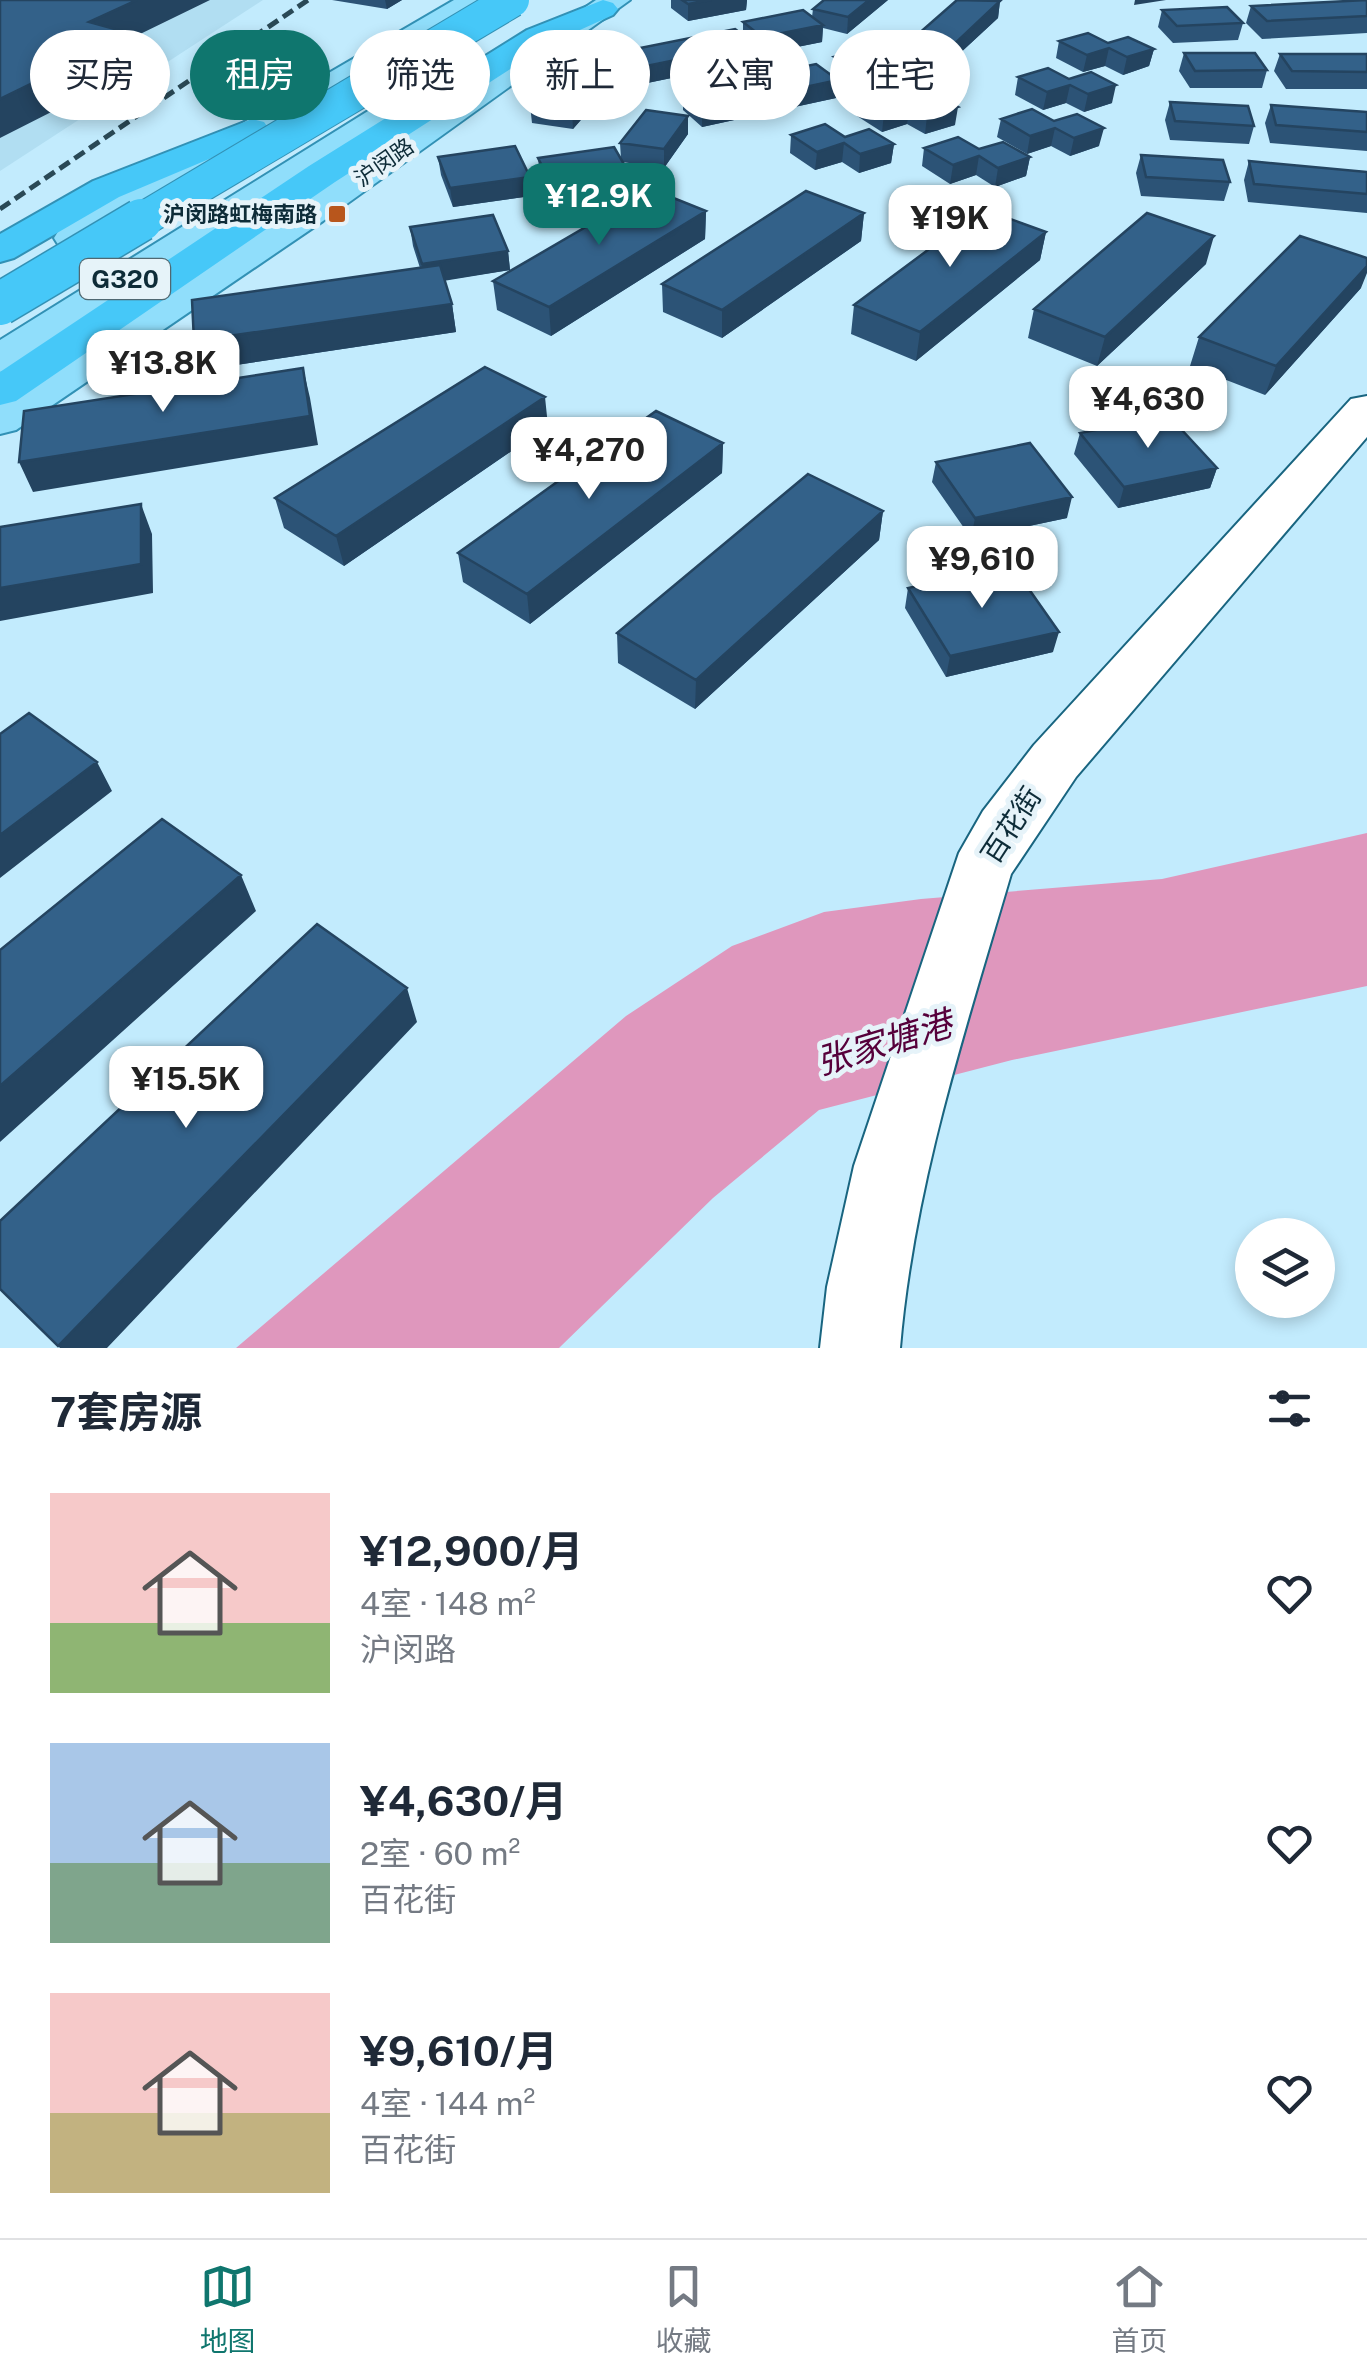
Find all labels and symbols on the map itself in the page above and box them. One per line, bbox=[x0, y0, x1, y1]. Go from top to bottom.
street label: 沪闵路 bbox=[350, 132, 418, 192]
pin: ¥12.9K bbox=[518, 163, 680, 248]
pin: ¥19K bbox=[891, 185, 1009, 270]
place label: 沪闵路虹梅南路 bbox=[163, 201, 317, 227]
marker: 沪闵路虹梅南路 bbox=[326, 203, 348, 225]
road number: G320 bbox=[80, 259, 170, 299]
pin: ¥13.8K bbox=[82, 330, 244, 415]
pin: ¥4,630 bbox=[1067, 366, 1229, 451]
pin: ¥4,270 bbox=[508, 417, 670, 502]
pin: ¥9,610 bbox=[901, 526, 1063, 611]
street label: 百花街 bbox=[974, 781, 1047, 869]
water label: 张家塘港 bbox=[811, 1001, 962, 1083]
pin: ¥15.5K bbox=[105, 1046, 267, 1131]

